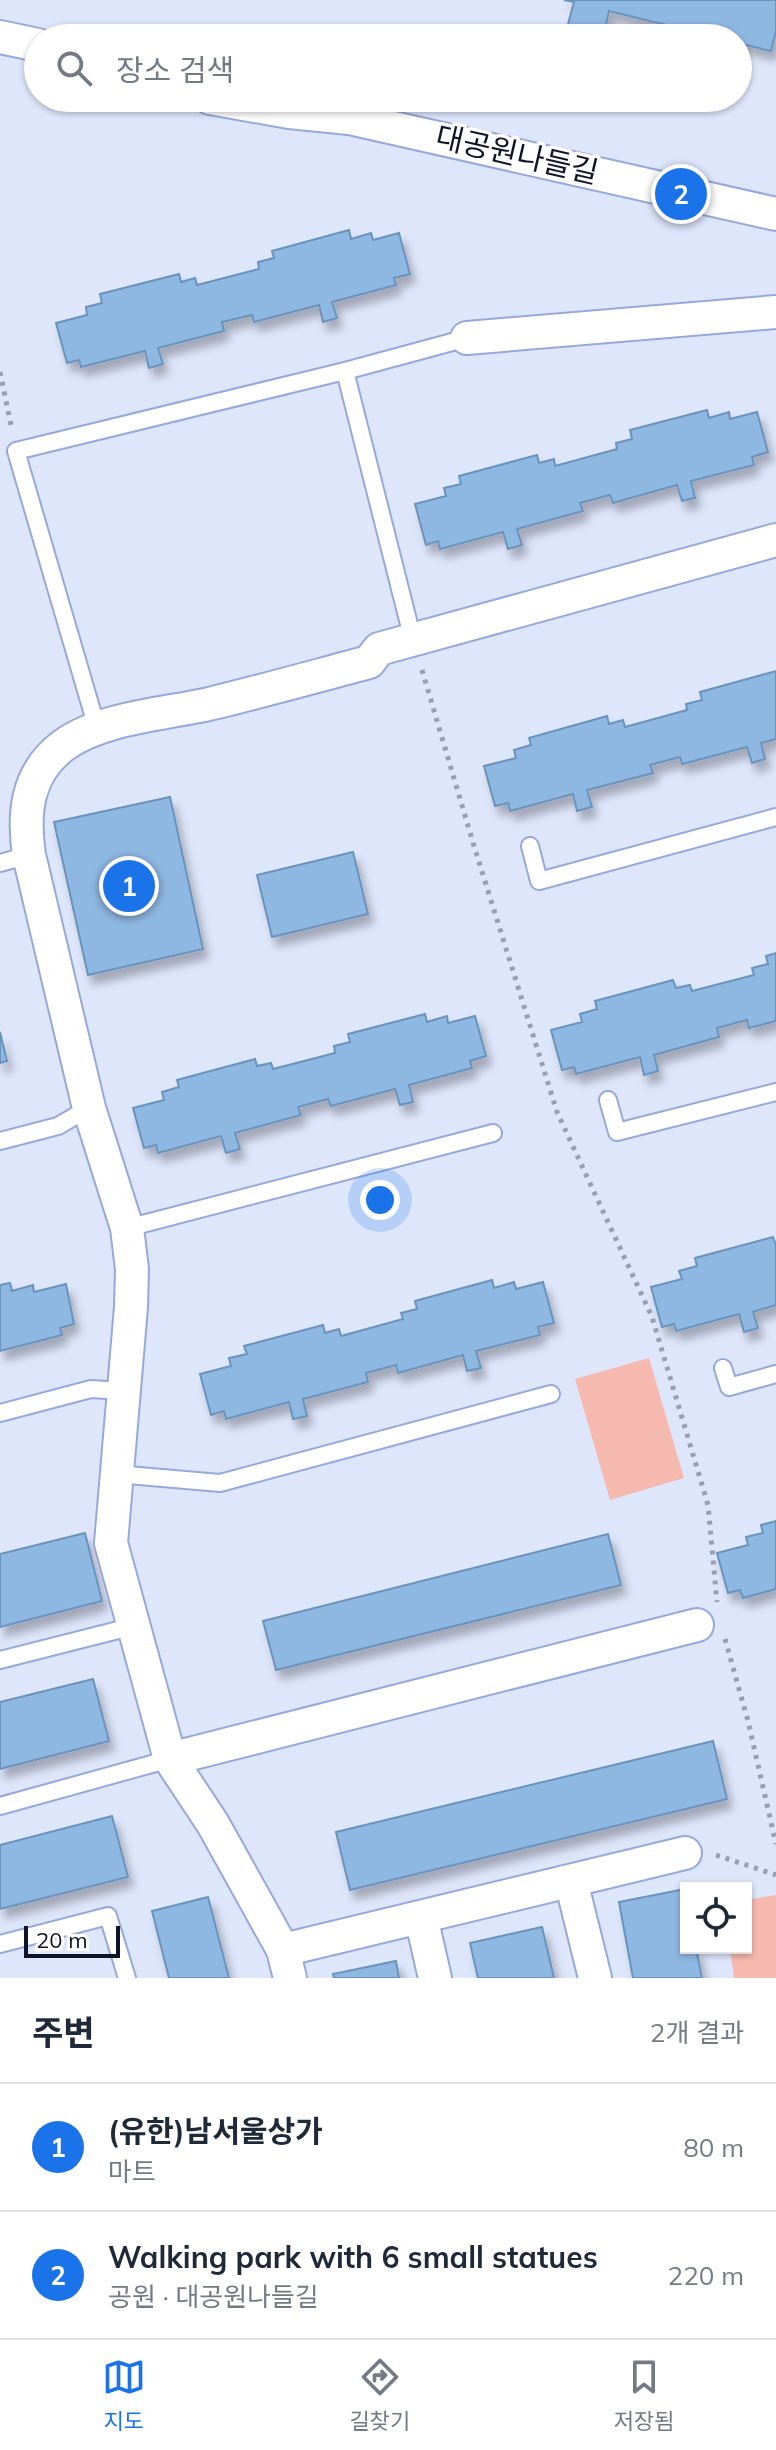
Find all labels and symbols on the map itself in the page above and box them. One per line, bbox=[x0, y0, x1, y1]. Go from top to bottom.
street label: 대공원나들길 bbox=[432, 117, 602, 191]
pin: 2 bbox=[655, 164, 707, 224]
pin: 1 bbox=[103, 856, 155, 916]
your location bbox=[360, 1180, 400, 1220]
scale bar bbox=[24, 1922, 120, 1958]

